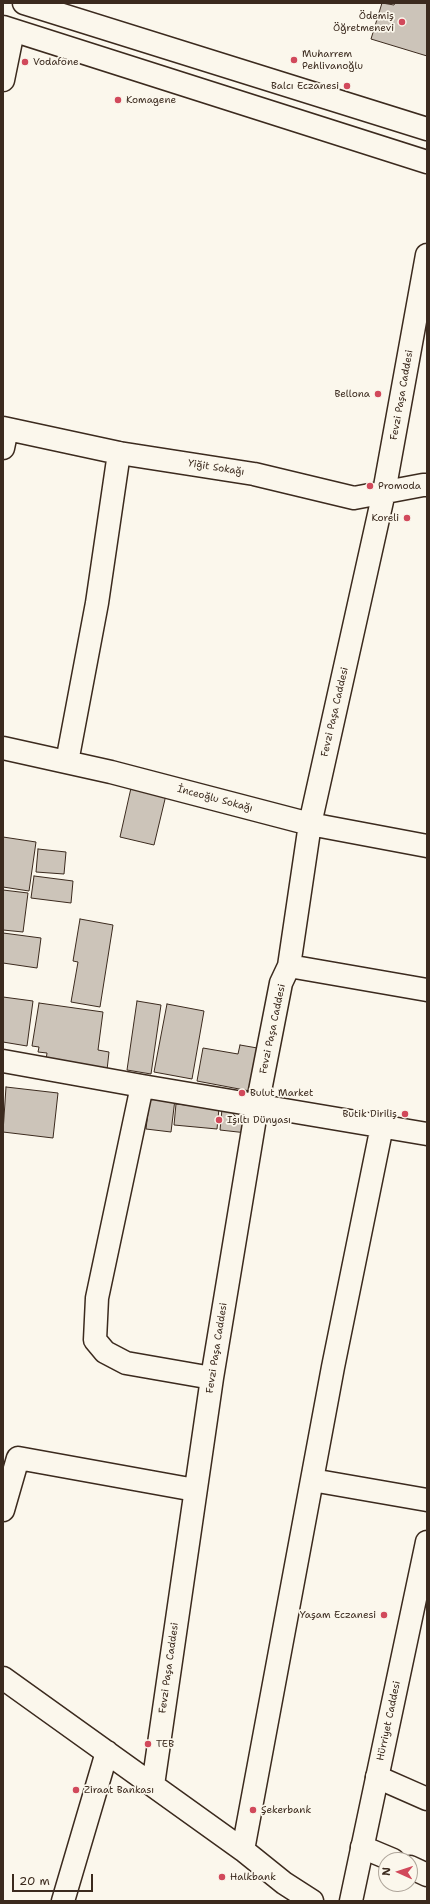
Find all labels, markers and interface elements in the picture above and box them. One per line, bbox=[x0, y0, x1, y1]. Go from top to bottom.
place label: Ödemiş Öğretmenevi bbox=[333, 10, 394, 34]
marker: Ödemiş Öğretmenevi bbox=[397, 17, 407, 27]
place label: Muharrem Pehlivanoğlu bbox=[302, 48, 363, 72]
marker: Muharrem Pehlivanoğlu bbox=[289, 55, 299, 65]
place label: Vodafone bbox=[33, 56, 79, 68]
marker: Vodafone bbox=[20, 57, 30, 67]
place label: Balcı Eczanesi bbox=[271, 80, 339, 92]
marker: Balcı Eczanesi bbox=[342, 81, 352, 91]
place label: Komagene bbox=[126, 94, 176, 106]
marker: Komagene bbox=[113, 95, 123, 105]
street label: Fevzi Paşa Caddesi bbox=[388, 349, 416, 441]
place label: Bellona bbox=[334, 388, 370, 400]
marker: Bellona bbox=[373, 389, 383, 399]
street label: Yiğit Sokağı bbox=[187, 458, 245, 478]
place label: Promoda bbox=[378, 480, 421, 492]
marker: Promoda bbox=[365, 481, 375, 491]
place label: Koreli bbox=[372, 512, 399, 524]
marker: Koreli bbox=[402, 513, 412, 523]
street label: Fevzi Paşa Caddesi bbox=[319, 666, 351, 758]
street label: İnceoğlu Sokağı bbox=[176, 783, 254, 815]
street label: Fevzi Paşa Caddesi bbox=[258, 983, 288, 1075]
place label: Bulut Market bbox=[250, 1087, 313, 1099]
marker: Bulut Market bbox=[237, 1088, 247, 1098]
place label: Butik Diriliş bbox=[342, 1108, 397, 1120]
marker: Butik Diriliş bbox=[400, 1109, 410, 1119]
place label: Işıltı Dünyası bbox=[227, 1114, 291, 1126]
marker: Işıltı Dünyası bbox=[214, 1115, 224, 1125]
street label: Fevzi Paşa Caddesi bbox=[204, 1302, 230, 1394]
place label: Yaşam Eczanesi bbox=[300, 1609, 376, 1621]
marker: Yaşam Eczanesi bbox=[379, 1610, 389, 1620]
street label: Fevzi Paşa Caddesi bbox=[157, 1622, 181, 1714]
street label: Hürriyet Caddesi bbox=[375, 1680, 403, 1762]
place label: TEB bbox=[156, 1738, 174, 1750]
marker: TEB bbox=[143, 1739, 153, 1749]
place label: Ziraat Bankası bbox=[84, 1784, 154, 1796]
marker: Ziraat Bankası bbox=[71, 1785, 81, 1795]
place label: Şekerbank bbox=[261, 1804, 311, 1816]
marker: Şekerbank bbox=[248, 1805, 258, 1815]
north arrow bbox=[378, 1852, 418, 1892]
scale bar bbox=[14, 1866, 95, 1892]
text: N bbox=[379, 1867, 394, 1876]
place label: Halkbank bbox=[230, 1871, 276, 1883]
marker: Halkbank bbox=[217, 1872, 227, 1882]
text: 20 m bbox=[19, 1873, 50, 1889]

